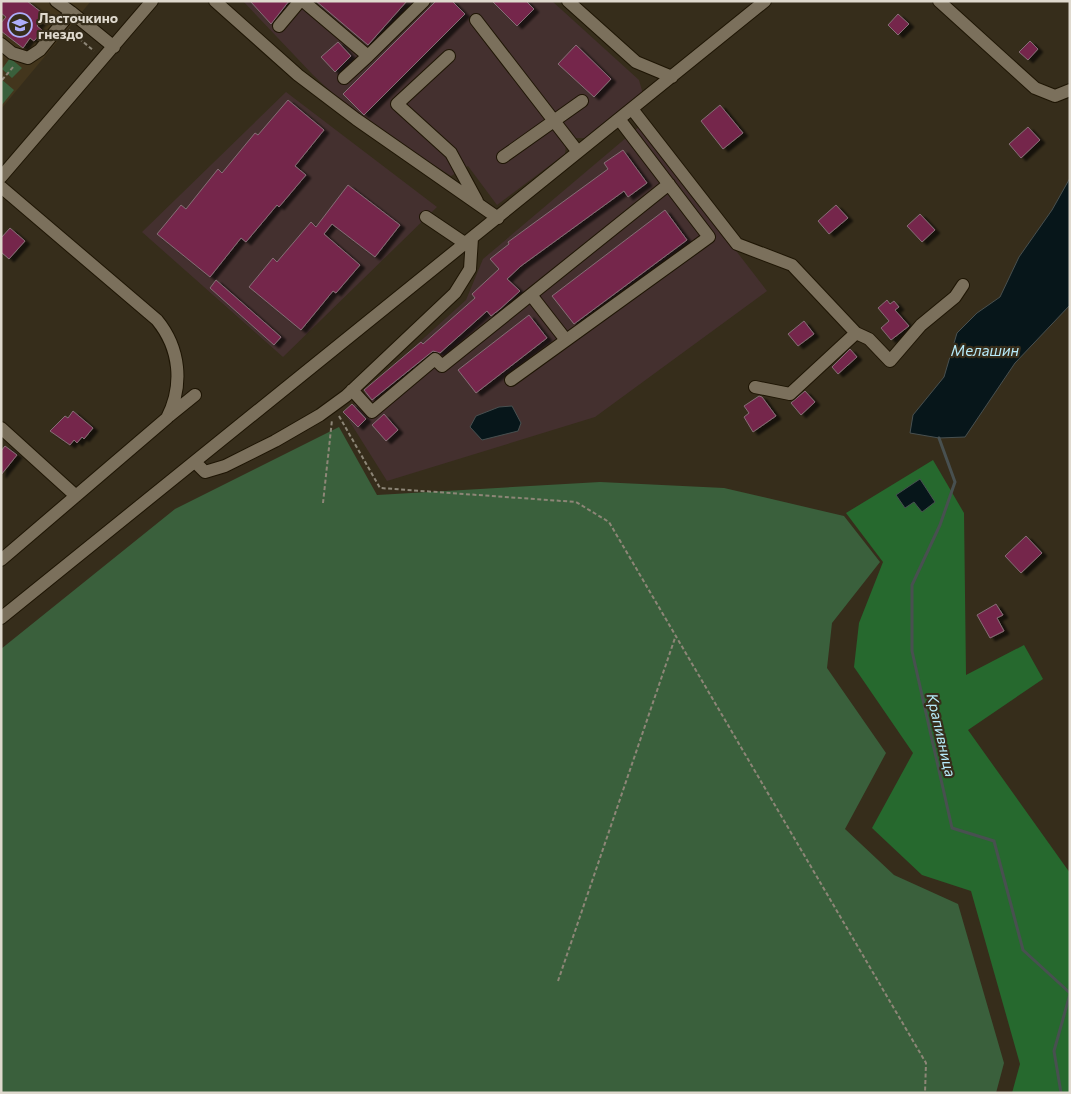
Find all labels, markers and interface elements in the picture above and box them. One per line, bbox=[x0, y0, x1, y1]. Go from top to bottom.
place label: Ласточкино гнездо bbox=[38, 9, 118, 42]
school or university icon: Ласточкино гнездо bbox=[7, 12, 33, 38]
water label: Мелашин bbox=[951, 341, 1020, 359]
water label: Крапивница bbox=[924, 691, 960, 779]

